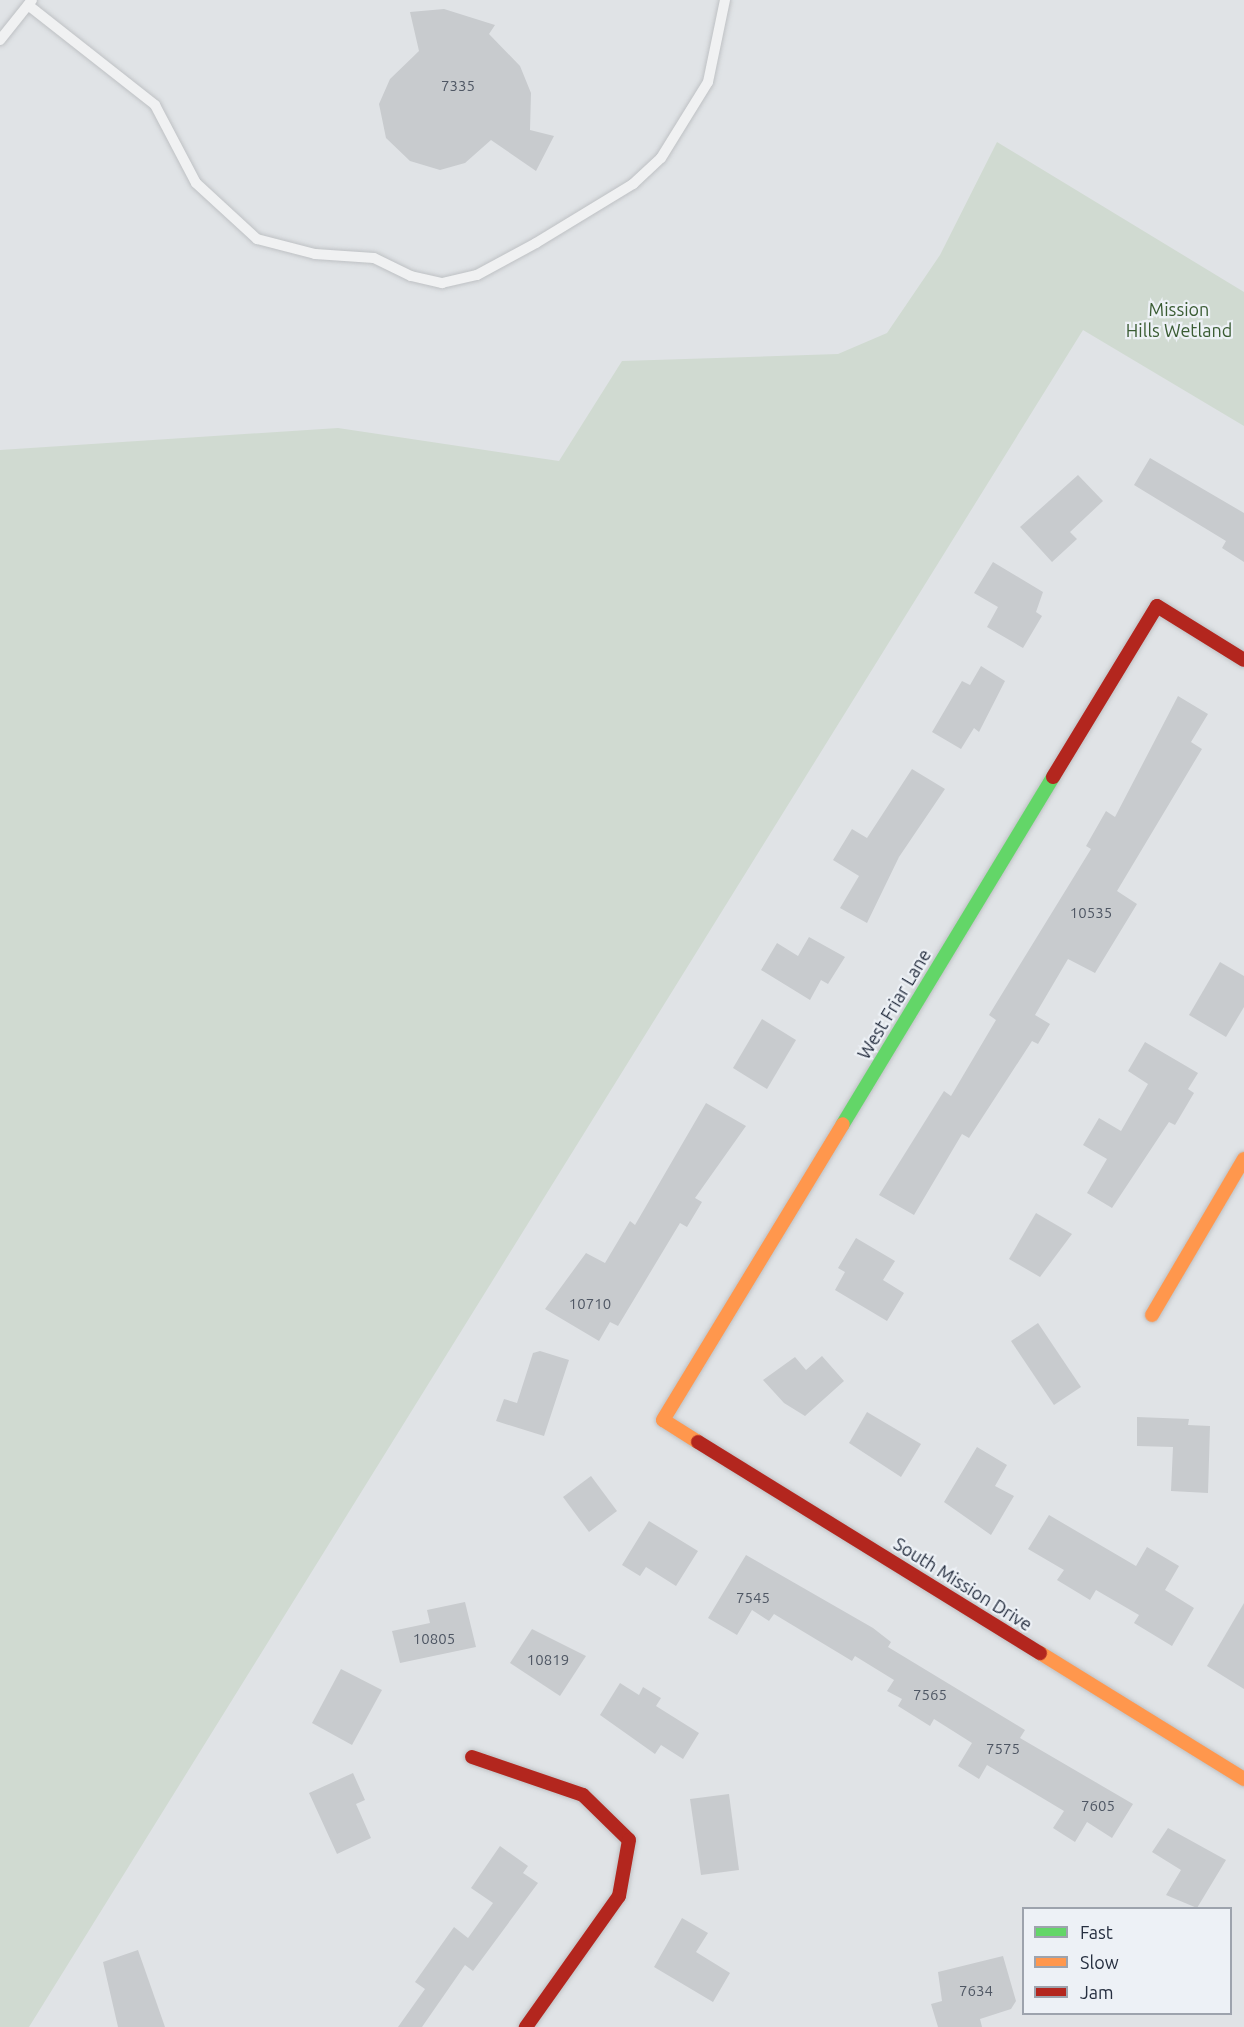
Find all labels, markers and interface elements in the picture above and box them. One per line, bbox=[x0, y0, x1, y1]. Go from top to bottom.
house number: 7335 bbox=[441, 77, 475, 95]
park label: Mission Hills Wetland bbox=[1126, 299, 1232, 342]
house number: 10535 bbox=[1070, 904, 1112, 922]
street label: West Friar Lane bbox=[853, 945, 935, 1063]
house number: 10710 bbox=[569, 1295, 611, 1313]
street label: South Mission Drive bbox=[890, 1533, 1036, 1635]
house number: 7545 bbox=[736, 1589, 770, 1607]
house number: 10805 bbox=[413, 1630, 455, 1648]
house number: 10819 bbox=[527, 1651, 569, 1669]
house number: 7565 bbox=[913, 1686, 947, 1704]
house number: 7575 bbox=[986, 1740, 1020, 1758]
house number: 7605 bbox=[1081, 1797, 1115, 1815]
legend bbox=[1022, 1907, 1232, 2015]
text: Fast bbox=[1080, 1922, 1113, 1942]
text: Slow bbox=[1080, 1952, 1119, 1972]
house number: 7634 bbox=[959, 1982, 993, 2000]
text: Jam bbox=[1080, 1982, 1114, 2002]

